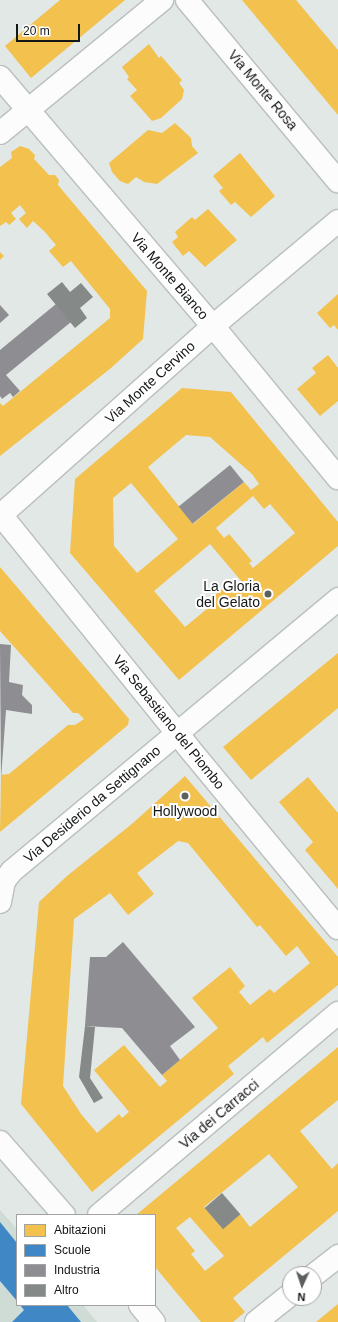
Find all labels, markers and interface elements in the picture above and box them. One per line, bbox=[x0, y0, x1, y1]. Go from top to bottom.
scale bar bbox=[18, 16, 82, 42]
text: 20 m bbox=[23, 24, 50, 38]
street label: Via Monte Rosa bbox=[225, 47, 301, 133]
street label: Via Monte Bianco bbox=[128, 229, 212, 323]
street label: Via Monte Cervino bbox=[102, 337, 198, 427]
place label: La Gloria del Gelato bbox=[196, 578, 260, 610]
marker: La Gloria del Gelato bbox=[263, 589, 273, 599]
street label: Via Sebastiano del Piombo bbox=[110, 651, 228, 793]
street label: Via Desiderio da Settignano bbox=[20, 742, 164, 866]
marker: Hollywood bbox=[180, 791, 190, 801]
place label: Hollywood bbox=[153, 803, 217, 819]
street label: Via dei Carracci bbox=[176, 1076, 262, 1152]
legend bbox=[16, 1214, 156, 1306]
text: Abitazioni bbox=[54, 1223, 106, 1237]
text: Scuole bbox=[54, 1243, 91, 1257]
text: Industria bbox=[54, 1263, 100, 1277]
north arrow bbox=[282, 1266, 322, 1306]
text: Altro bbox=[54, 1283, 79, 1297]
text: N bbox=[297, 1291, 306, 1303]

